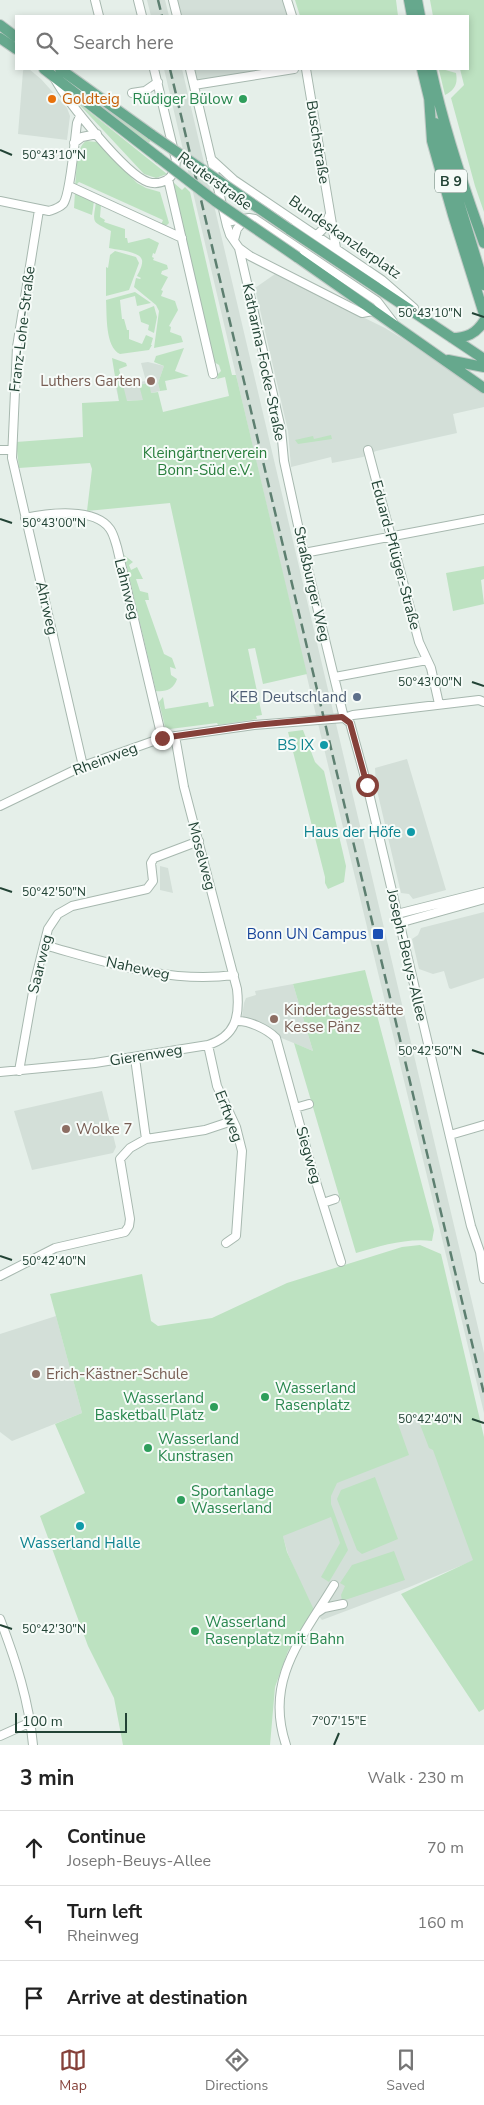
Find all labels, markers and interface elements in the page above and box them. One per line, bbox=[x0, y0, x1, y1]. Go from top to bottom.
search box bbox=[15, 15, 469, 70]
icon: search bbox=[33, 29, 61, 57]
text: Search here bbox=[73, 30, 174, 56]
place label: Goldteig bbox=[62, 89, 120, 109]
place label: Rüdiger Bülow bbox=[133, 89, 233, 109]
marker: Goldteig bbox=[46, 93, 58, 105]
marker: Rüdiger Bülow bbox=[237, 93, 249, 105]
street label: Buschstraße bbox=[302, 99, 334, 185]
text: 50°43'10"N bbox=[22, 147, 86, 163]
street label: Reuterstraße bbox=[174, 147, 256, 215]
road number: B 9 bbox=[435, 170, 467, 192]
street label: Bundeskanzlerplatz bbox=[285, 191, 405, 283]
street label: Franz-Lohe-Straße bbox=[4, 265, 40, 393]
street label: Katharina-Focke-Straße bbox=[238, 281, 290, 443]
text: 50°43'10"N bbox=[398, 305, 462, 321]
place label: Luthers Garten bbox=[40, 371, 141, 391]
marker: Luthers Garten bbox=[145, 375, 157, 387]
park label: Kleingärtnerverein Bonn-Süd e.V. bbox=[143, 443, 267, 480]
street label: Eduard-Pflüger-Straße bbox=[366, 478, 426, 632]
text: 50°43'00"N bbox=[22, 515, 86, 531]
street label: Straßburger Weg bbox=[289, 524, 335, 644]
street label: Lahnweg bbox=[110, 556, 144, 622]
street label: Ahrweg bbox=[31, 579, 63, 637]
text: 50°43'00"N bbox=[398, 674, 462, 690]
place label: KEB Deutschland bbox=[230, 687, 347, 707]
marker: KEB Deutschland bbox=[351, 691, 363, 703]
route end bbox=[151, 727, 174, 750]
place label: BS IX bbox=[277, 735, 314, 755]
street label: Rheinweg bbox=[70, 738, 140, 780]
marker: BS IX bbox=[318, 739, 330, 751]
route start bbox=[356, 774, 379, 797]
street label: Moselweg bbox=[183, 820, 221, 892]
place label: Haus der Höfe bbox=[304, 822, 401, 842]
marker: Haus der Höfe bbox=[405, 826, 417, 838]
text: 50°42'50"N bbox=[22, 884, 86, 900]
street label: Joseph-Beuys-Allee bbox=[382, 886, 432, 1023]
place label: Bonn UN Campus bbox=[247, 924, 367, 944]
marker: Bonn UN Campus bbox=[371, 927, 385, 941]
street label: Saarweg bbox=[23, 932, 57, 996]
street label: Naheweg bbox=[104, 951, 172, 985]
place label: Kindertagesstätte Kesse Pänz bbox=[284, 1000, 404, 1037]
marker: Kindertagesstätte Kesse Pänz bbox=[268, 1013, 280, 1025]
street label: Gierenweg bbox=[108, 1039, 184, 1071]
text: 50°42'50"N bbox=[398, 1043, 462, 1059]
street label: Erftweg bbox=[210, 1087, 248, 1145]
place label: Wolke 7 bbox=[76, 1119, 133, 1139]
marker: Wolke 7 bbox=[60, 1123, 72, 1135]
street label: Siegweg bbox=[291, 1124, 327, 1186]
text: 50°42'40"N bbox=[22, 1253, 86, 1269]
place label: Erich-Kästner-Schule bbox=[46, 1364, 188, 1384]
marker: Erich-Kästner-Schule bbox=[30, 1368, 42, 1380]
place label: Wasserland Rasenplatz bbox=[275, 1378, 356, 1415]
place label: Wasserland Basketball Platz bbox=[95, 1388, 204, 1425]
marker: Wasserland Rasenplatz bbox=[259, 1391, 271, 1403]
marker: Wasserland Basketball Platz bbox=[208, 1401, 220, 1413]
text: 50°42'40"N bbox=[398, 1411, 462, 1427]
place label: Wasserland Kunstrasen bbox=[158, 1429, 239, 1466]
marker: Wasserland Kunstrasen bbox=[142, 1442, 154, 1454]
place label: Sportanlage Wasserland bbox=[191, 1481, 274, 1518]
marker: Sportanlage Wasserland bbox=[175, 1494, 187, 1506]
marker: Wasserland Halle bbox=[74, 1520, 86, 1532]
place label: Wasserland Halle bbox=[19, 1533, 141, 1553]
place label: Wasserland Rasenplatz mit Bahn bbox=[205, 1612, 344, 1649]
text: 50°42'30"N bbox=[22, 1621, 86, 1637]
marker: Wasserland Rasenplatz mit Bahn bbox=[189, 1625, 201, 1637]
scale bar bbox=[15, 1710, 128, 1733]
text: 100 m bbox=[22, 1712, 63, 1731]
text: 7°07'15"E bbox=[312, 1713, 366, 1729]
text: 3 min bbox=[20, 1764, 74, 1792]
text: Walk · 230 m bbox=[368, 1767, 464, 1789]
text: Continue bbox=[67, 1824, 146, 1850]
icon: ahead bbox=[20, 1834, 48, 1862]
text: 70 m bbox=[427, 1837, 464, 1859]
text: Joseph-Beuys-Allee bbox=[67, 1850, 211, 1872]
text: Turn left bbox=[67, 1899, 142, 1925]
icon: left bbox=[20, 1909, 48, 1937]
text: 160 m bbox=[417, 1912, 464, 1934]
text: Rheinweg bbox=[67, 1925, 139, 1947]
icon: arrive bbox=[20, 1984, 48, 2012]
text: Arrive at destination bbox=[67, 1985, 248, 2011]
tab: Map bbox=[59, 2046, 87, 2095]
tab: Directions bbox=[205, 2046, 268, 2095]
tab: Saved bbox=[386, 2046, 425, 2095]

